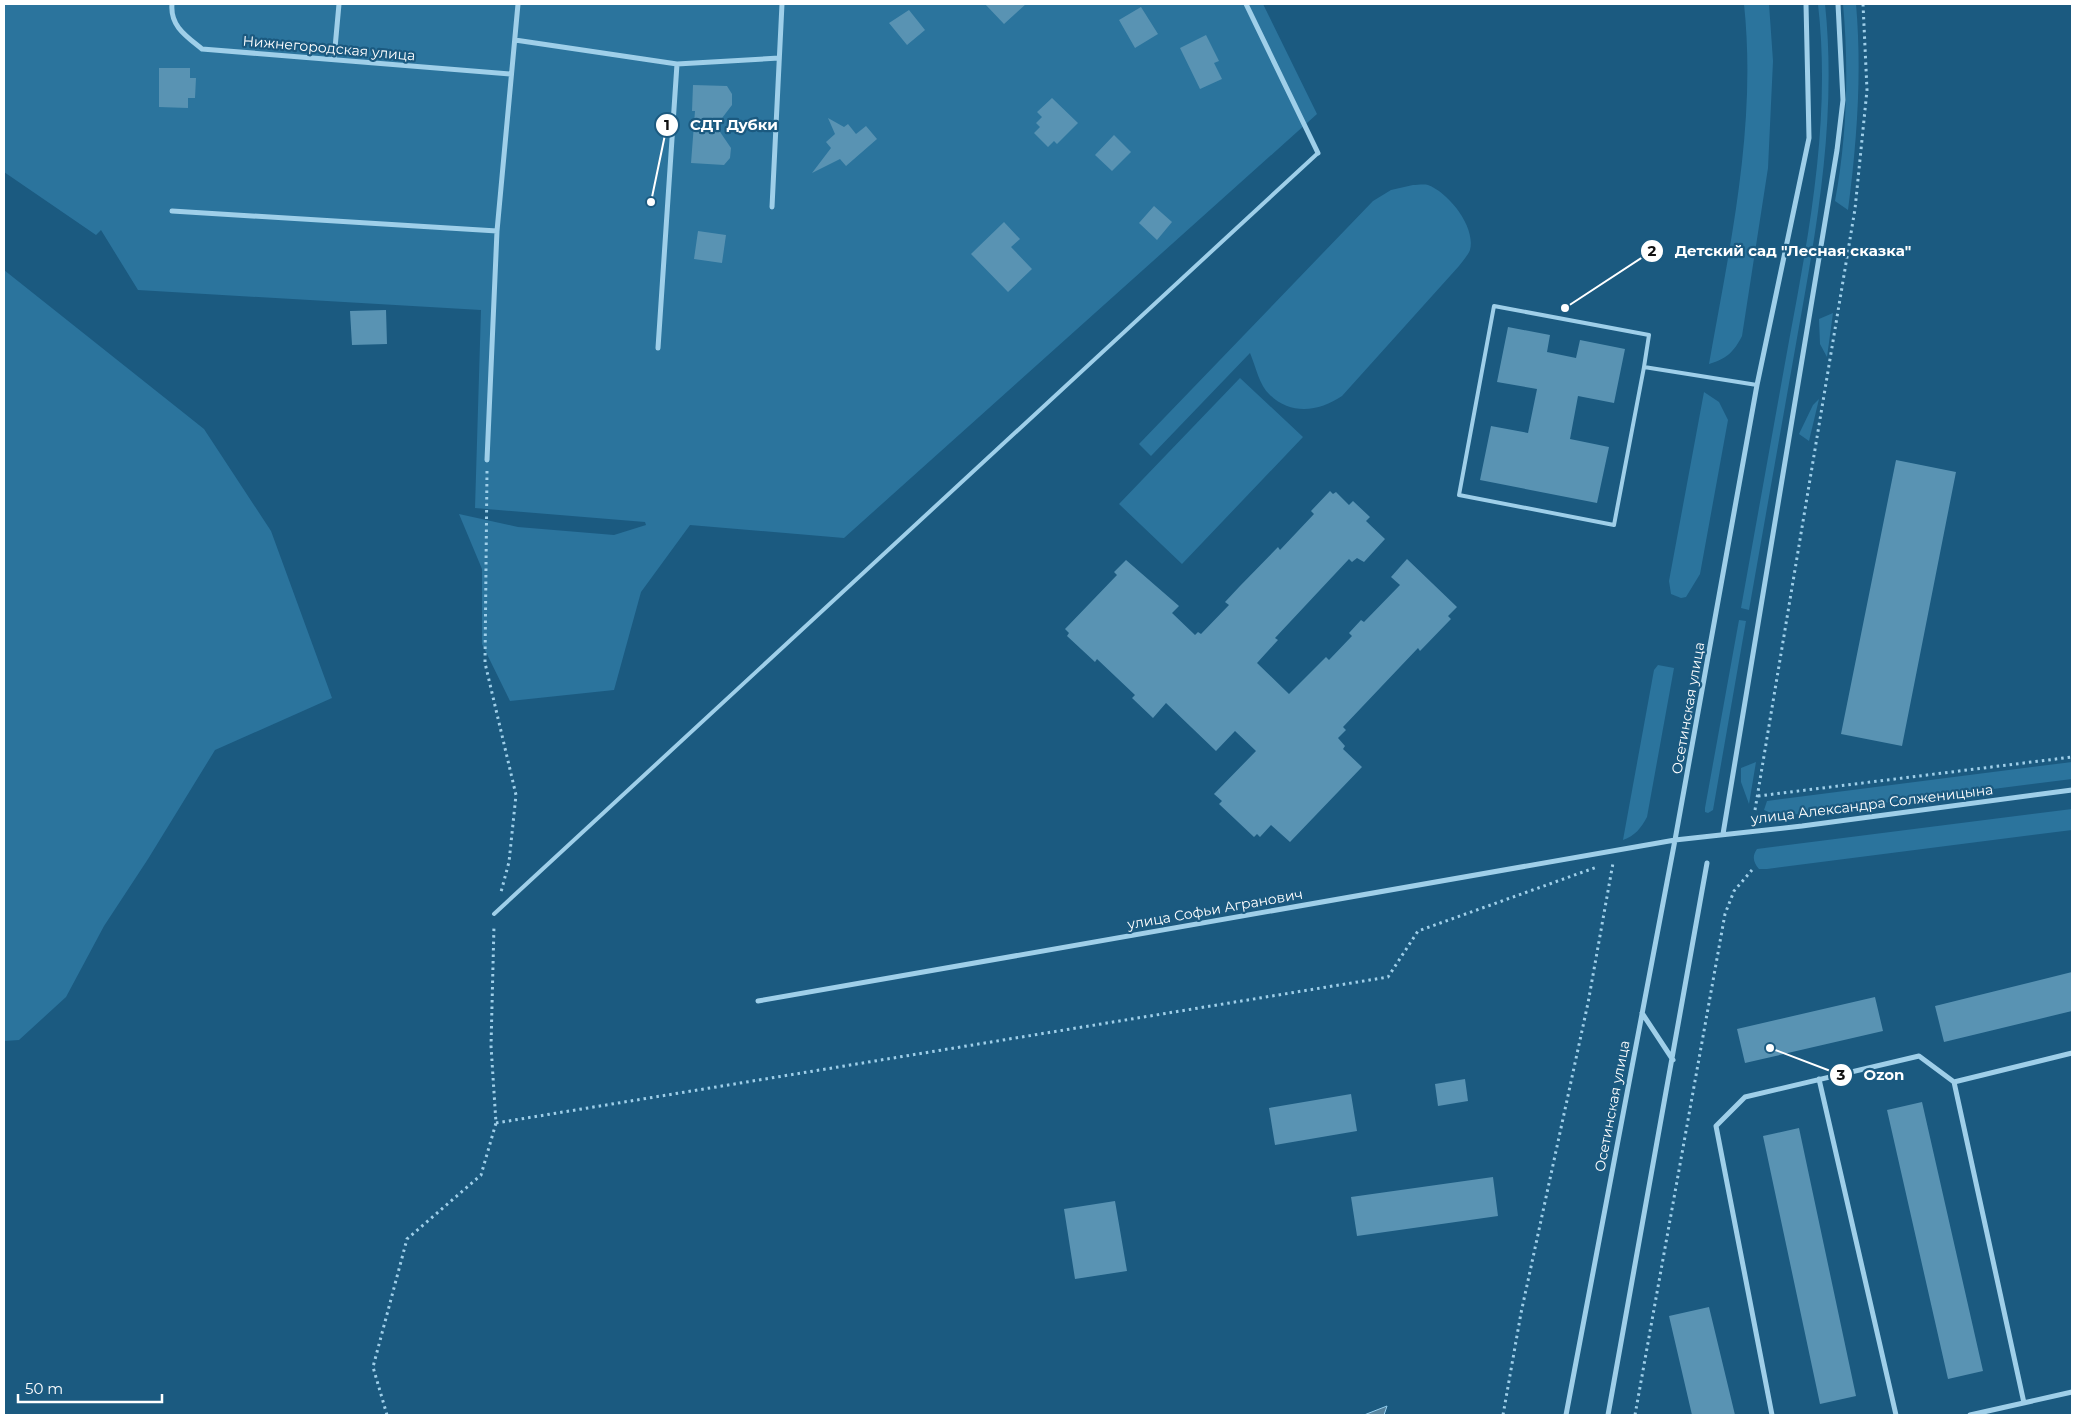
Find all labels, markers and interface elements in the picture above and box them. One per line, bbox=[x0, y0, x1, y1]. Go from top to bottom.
street label: Нижнегородская улица bbox=[242, 31, 416, 65]
callout: СДТ Дубки bbox=[655, 110, 788, 140]
text: 1 bbox=[664, 115, 670, 134]
text: СДТ Дубки bbox=[690, 115, 778, 134]
callout: Детский сад "Лесная сказка" bbox=[1640, 236, 1921, 266]
text: 2 bbox=[1648, 241, 1657, 260]
text: Детский сад "Лесная сказка" bbox=[1675, 241, 1911, 260]
street label: Осетинская улица bbox=[1668, 641, 1708, 775]
street label: улица Александра Солженицына bbox=[1749, 780, 1994, 828]
street label: улица Софьи Агранович bbox=[1125, 885, 1304, 933]
street label: Осетинская улица bbox=[1590, 1039, 1634, 1173]
callout: Ozon bbox=[1828, 1060, 1914, 1090]
text: 3 bbox=[1836, 1065, 1846, 1084]
text: Ozon bbox=[1864, 1065, 1904, 1084]
scale bar bbox=[18, 1372, 161, 1404]
text: 50 m bbox=[25, 1379, 63, 1398]

